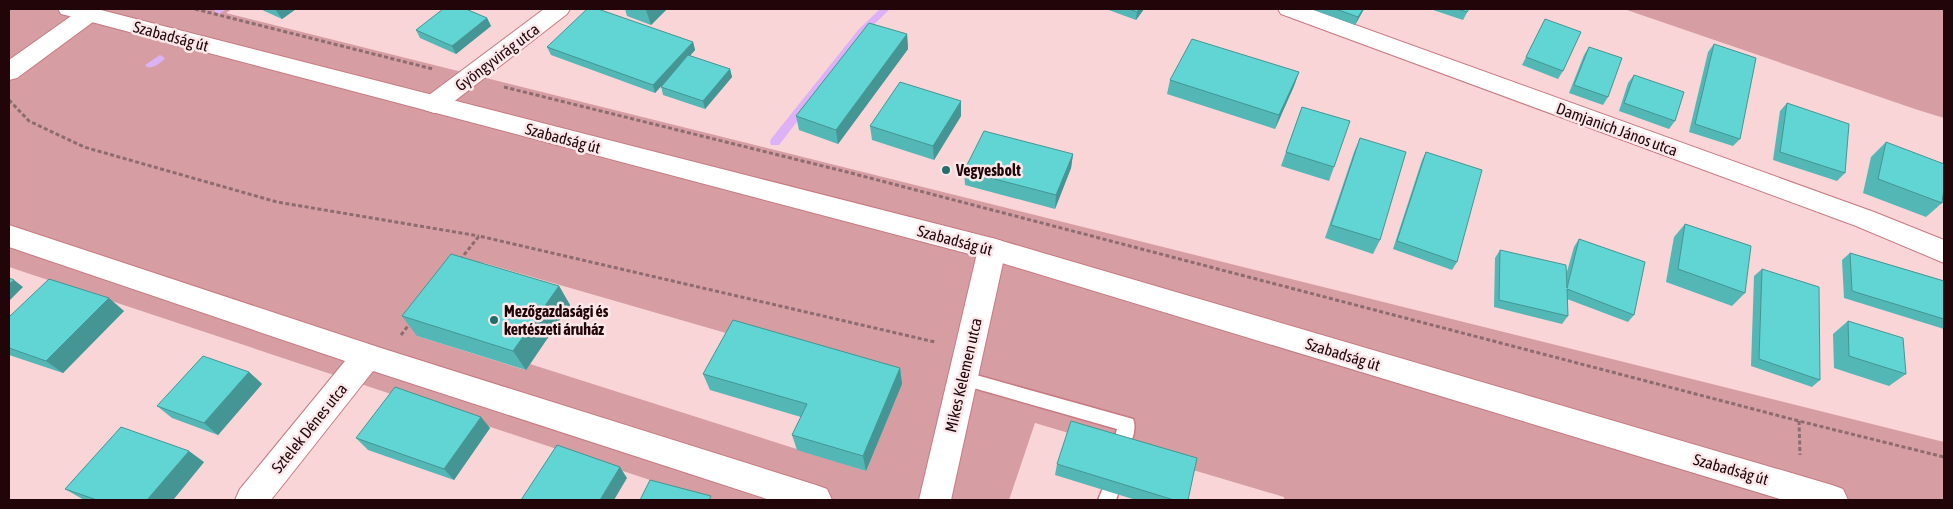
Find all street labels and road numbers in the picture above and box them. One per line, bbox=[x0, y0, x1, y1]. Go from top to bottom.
street label: Szabadság út bbox=[131, 17, 211, 56]
street label: Gyöngyvirág utca bbox=[451, 20, 543, 95]
street label: Damjanich János utca bbox=[1554, 99, 1680, 160]
street label: Szabadság út bbox=[523, 119, 603, 158]
street label: Szabadság út bbox=[915, 221, 995, 260]
street label: Mikes Kelemen utca bbox=[941, 316, 985, 434]
street label: Szabadság út bbox=[1303, 334, 1383, 375]
street label: Sztelek Dénes utca bbox=[268, 380, 350, 476]
street label: Szabadság út bbox=[1691, 450, 1771, 489]

